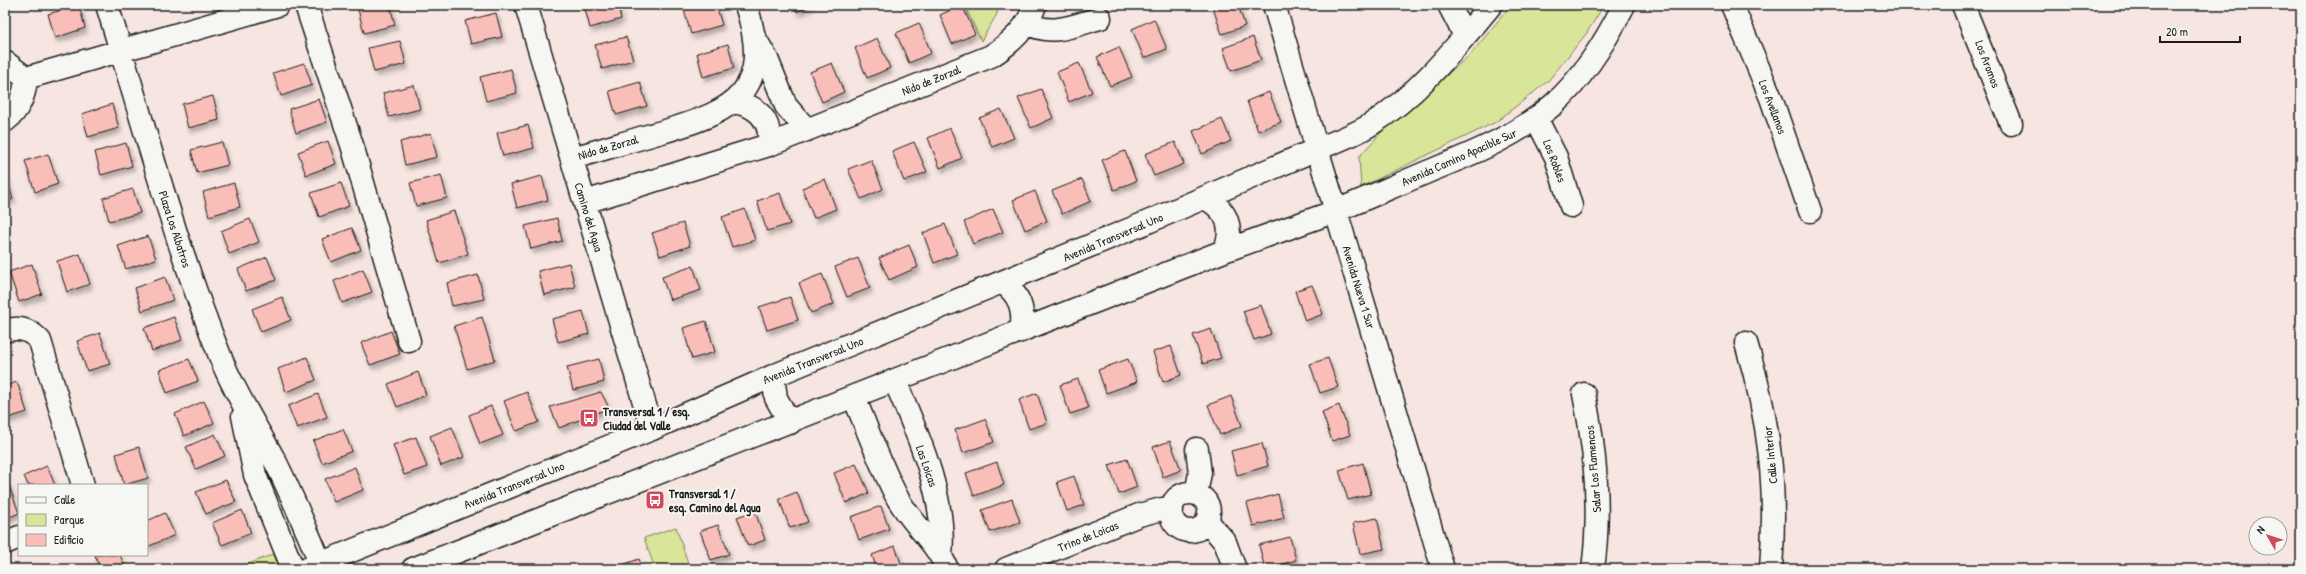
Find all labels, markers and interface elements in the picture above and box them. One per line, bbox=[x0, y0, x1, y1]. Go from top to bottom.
scale bar bbox=[2160, 18, 2240, 44]
text: 20 m bbox=[2166, 23, 2188, 40]
street label: Los Aromos bbox=[1971, 38, 2005, 91]
street label: Nido de Zorzal bbox=[899, 60, 964, 100]
street label: Los Avellanos bbox=[1755, 77, 1791, 137]
street label: Avenida Camino Apacible Sur bbox=[1399, 124, 1520, 190]
street label: Nido de Zorzal bbox=[576, 130, 641, 164]
street label: Los Robles bbox=[1539, 137, 1571, 185]
street label: Camino del Agua bbox=[570, 180, 608, 254]
street label: Plaza Los Albatros bbox=[155, 188, 196, 270]
street label: Avenida Transversal Uno bbox=[1060, 208, 1166, 266]
street label: Avenida Nueva 1 Sur bbox=[1338, 243, 1380, 331]
street label: Avenida Transversal Uno bbox=[760, 332, 866, 388]
place label: Transversal 1 / esq. Ciudad del Valle bbox=[602, 403, 690, 434]
bus stop icon: Transversal 1 / esq. Ciudad del Valle bbox=[578, 407, 600, 429]
street label: Salar Los Flamencos bbox=[1581, 425, 1605, 513]
street label: Calle Interior bbox=[1758, 425, 1781, 485]
street label: Las Loicas bbox=[912, 443, 942, 489]
street label: Avenida Transversal Uno bbox=[461, 457, 567, 513]
legend bbox=[18, 484, 148, 556]
place label: Transversal 1 / esq. Camino del Agua bbox=[668, 485, 761, 517]
bus stop icon: Transversal 1 / esq. Camino del Agua bbox=[644, 489, 666, 511]
text: Calle bbox=[54, 491, 75, 508]
text: Parque bbox=[54, 511, 84, 528]
street label: Trino de Loicas bbox=[1055, 516, 1121, 556]
north arrow bbox=[2248, 516, 2288, 556]
text: N bbox=[2253, 523, 2268, 536]
text: Edificio bbox=[54, 531, 84, 548]

